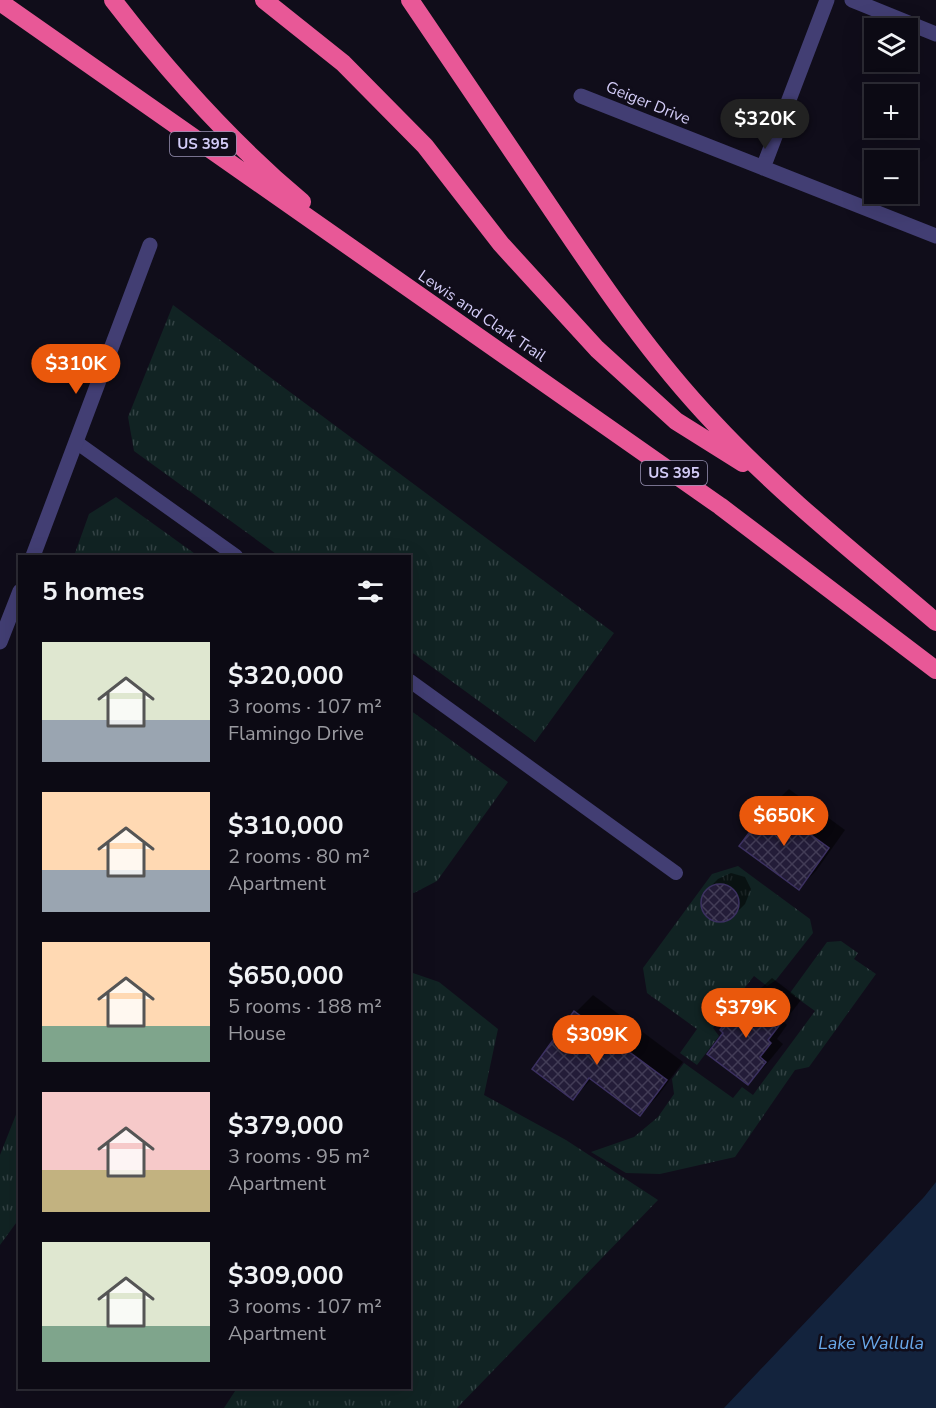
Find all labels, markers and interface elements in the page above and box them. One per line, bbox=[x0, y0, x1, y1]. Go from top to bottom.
map controls bbox=[864, 18, 918, 204]
button: layers bbox=[864, 18, 918, 72]
street label: Geiger Drive bbox=[602, 76, 694, 130]
button: + bbox=[864, 84, 918, 138]
pin: $320K bbox=[723, 99, 807, 150]
text: $320K bbox=[734, 105, 796, 132]
road number: US 395 bbox=[170, 132, 236, 156]
button: − bbox=[864, 150, 918, 204]
street label: Lewis and Clark Trail bbox=[414, 265, 550, 367]
pin: $310K bbox=[34, 344, 118, 395]
text: $310K bbox=[45, 350, 107, 377]
road number: US 395 bbox=[641, 461, 707, 485]
text: 5 homes bbox=[42, 574, 144, 609]
icon: filters bbox=[354, 575, 387, 608]
text: $320,000 bbox=[228, 658, 344, 693]
icon: home bbox=[90, 666, 162, 738]
text: 3 rooms · 107 m² bbox=[228, 693, 382, 720]
text: Flamingo Drive bbox=[228, 720, 364, 747]
pin: $650K bbox=[742, 796, 826, 847]
text: $650K bbox=[753, 802, 815, 829]
text: $310,000 bbox=[228, 808, 344, 843]
icon: home bbox=[90, 816, 162, 888]
text: 2 rooms · 80 m² bbox=[228, 843, 370, 870]
text: Apartment bbox=[228, 870, 326, 897]
text: $650,000 bbox=[228, 958, 344, 993]
icon: home bbox=[90, 966, 162, 1038]
pin: $379K bbox=[704, 988, 788, 1039]
text: 5 rooms · 188 m² bbox=[228, 993, 382, 1020]
text: $379K bbox=[715, 994, 777, 1021]
pin: $309K bbox=[555, 1015, 639, 1066]
text: House bbox=[228, 1020, 286, 1047]
text: $309K bbox=[566, 1021, 628, 1048]
text: $379,000 bbox=[228, 1108, 344, 1143]
icon: home bbox=[90, 1116, 162, 1188]
text: 3 rooms · 95 m² bbox=[228, 1143, 370, 1170]
text: Apartment bbox=[228, 1170, 326, 1197]
text: $309,000 bbox=[228, 1258, 344, 1293]
icon: home bbox=[90, 1266, 162, 1338]
text: 3 rooms · 107 m² bbox=[228, 1293, 382, 1320]
text: Apartment bbox=[228, 1320, 326, 1347]
water label: Lake Wallula bbox=[818, 1331, 924, 1355]

